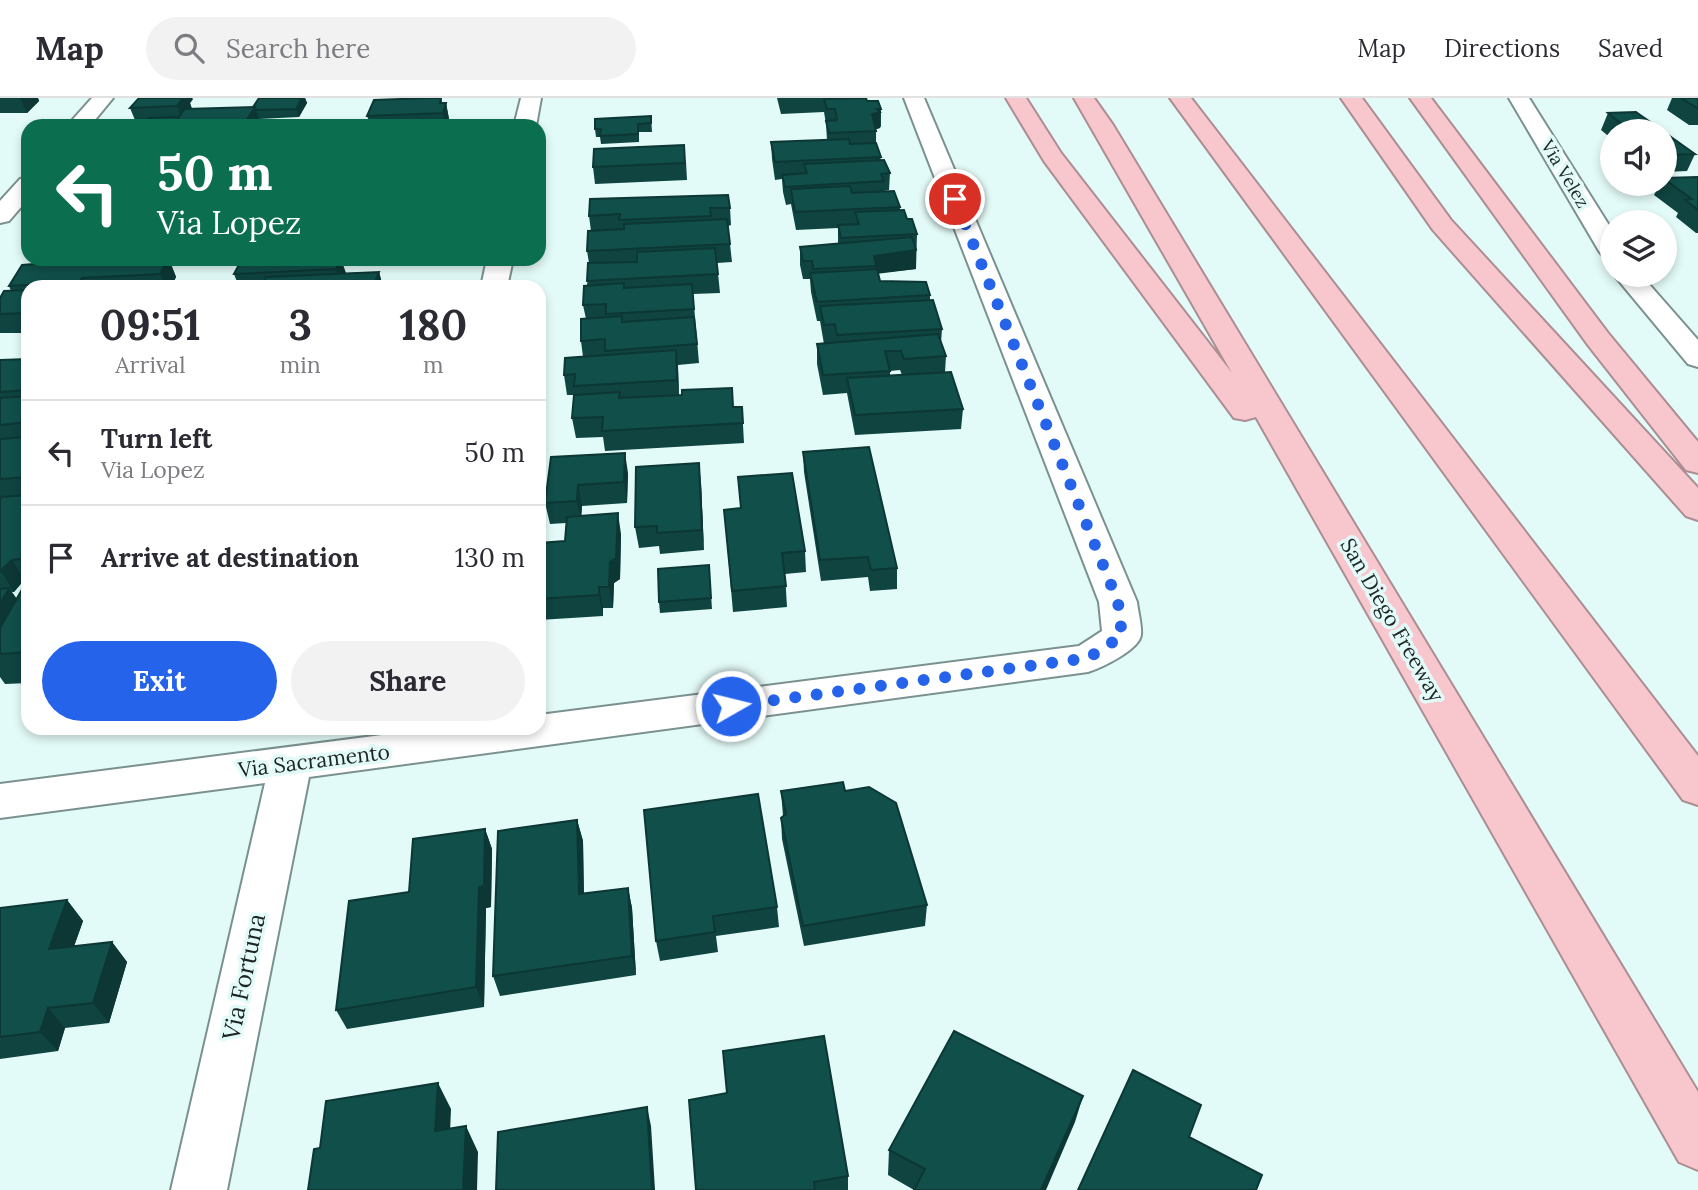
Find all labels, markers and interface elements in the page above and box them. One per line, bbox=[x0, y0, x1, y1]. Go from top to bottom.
search box bbox=[146, 17, 636, 80]
text: Map bbox=[35, 27, 104, 69]
icon: search bbox=[170, 29, 208, 67]
text: Search here bbox=[226, 32, 370, 65]
text: Map bbox=[1357, 33, 1406, 64]
text: Directions bbox=[1444, 33, 1560, 64]
text: Saved bbox=[1598, 33, 1663, 64]
map controls bbox=[1600, 119, 1677, 287]
button: sound bbox=[1600, 119, 1677, 196]
street label: Via Velez bbox=[1536, 135, 1595, 212]
text: 50 m bbox=[157, 141, 273, 203]
icon: left bbox=[42, 147, 133, 238]
pin bbox=[925, 169, 985, 229]
icon: arrive bbox=[936, 180, 974, 218]
text: Via Lopez bbox=[157, 202, 301, 243]
button: layers bbox=[1600, 210, 1677, 287]
text: 09:51 bbox=[100, 298, 201, 352]
text: 3 bbox=[288, 298, 312, 352]
text: 180 bbox=[399, 298, 467, 352]
text: Arrival bbox=[115, 350, 185, 379]
text: min bbox=[280, 350, 321, 379]
text: m bbox=[423, 350, 444, 379]
text: Turn left bbox=[101, 422, 212, 455]
icon: left bbox=[42, 434, 80, 472]
text: 50 m bbox=[465, 436, 525, 469]
text: Via Lopez bbox=[101, 455, 205, 484]
street label: San Diego Freeway bbox=[1335, 533, 1450, 706]
icon: arrive bbox=[42, 539, 80, 577]
text: Arrive at destination bbox=[101, 541, 359, 574]
text: 130 m bbox=[455, 541, 525, 574]
button: Exit bbox=[42, 641, 277, 721]
button: Share bbox=[291, 641, 525, 721]
position arrow bbox=[694, 669, 768, 743]
street label: Via Sacramento bbox=[236, 738, 391, 783]
street label: Via Fortuna bbox=[215, 911, 272, 1044]

